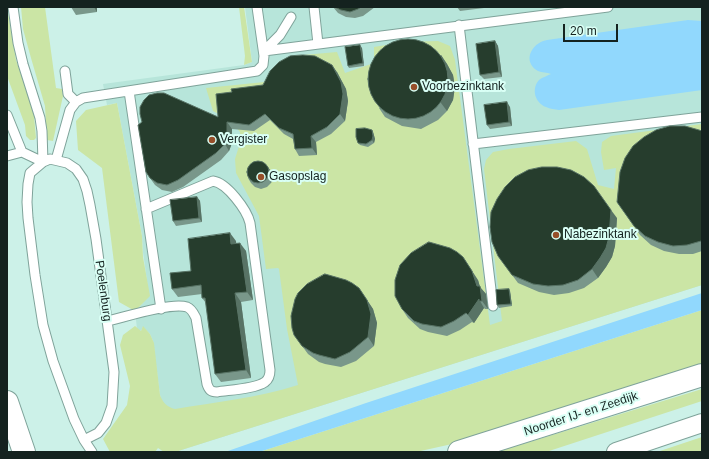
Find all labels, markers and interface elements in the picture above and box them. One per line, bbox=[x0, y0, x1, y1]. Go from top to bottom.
scale bar bbox=[565, 16, 620, 42]
text: 20 m bbox=[570, 24, 597, 38]
place label: Voorbezinktank bbox=[422, 80, 504, 94]
marker: Voorbezinktank bbox=[409, 82, 419, 92]
place label: Vergister bbox=[220, 133, 267, 147]
marker: Vergister bbox=[207, 135, 217, 145]
place label: Gasopslag bbox=[269, 170, 326, 184]
marker: Gasopslag bbox=[256, 172, 266, 182]
place label: Nabezinktank bbox=[564, 228, 637, 242]
marker: Nabezinktank bbox=[551, 230, 561, 240]
street label: Poelenburg bbox=[92, 260, 114, 322]
street label: Noorder IJ- en Zeedijk bbox=[522, 389, 640, 439]

